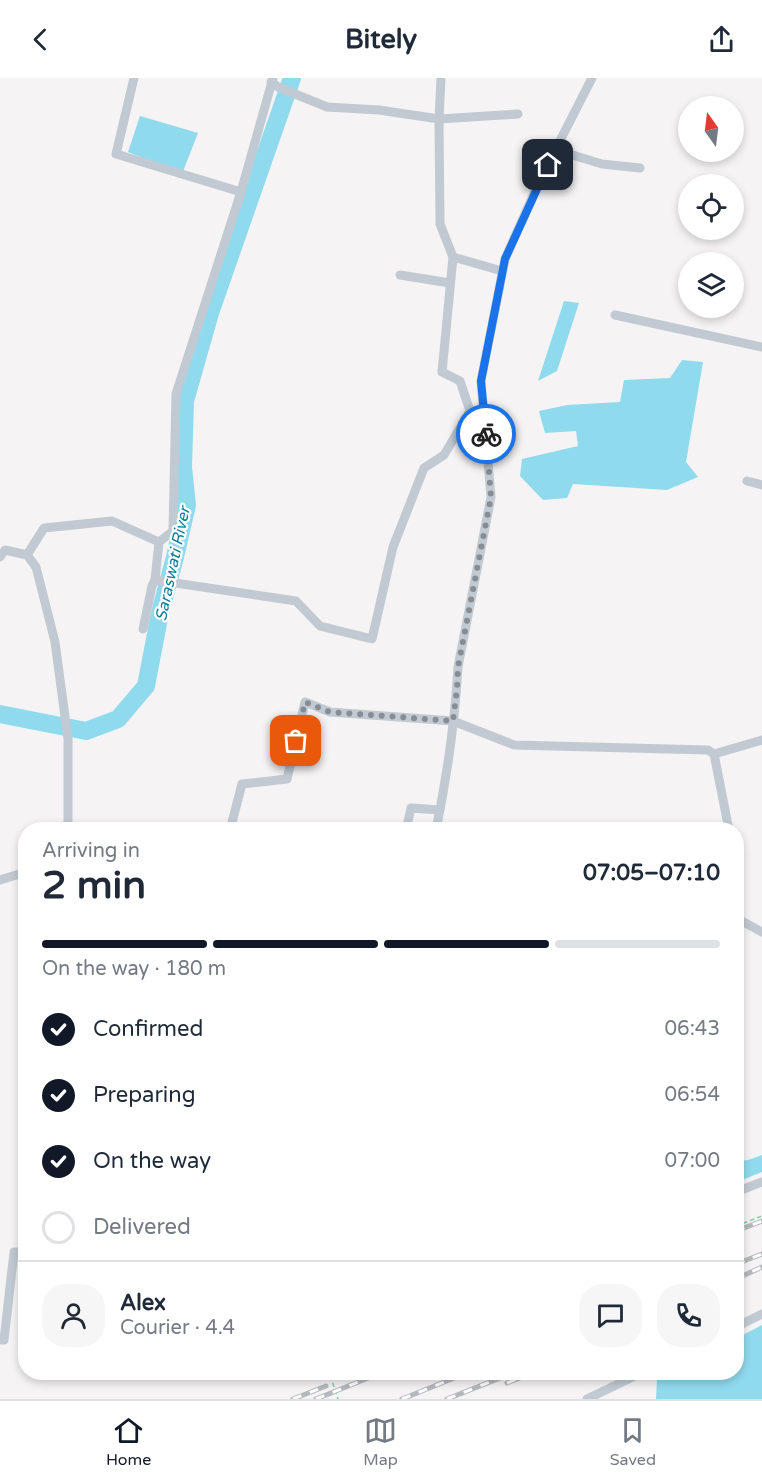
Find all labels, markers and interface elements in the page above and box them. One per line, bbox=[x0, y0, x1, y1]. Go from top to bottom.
icon: back bbox=[24, 23, 57, 56]
text: Bitely bbox=[345, 23, 417, 56]
icon: share bbox=[705, 23, 738, 56]
north arrow bbox=[678, 96, 744, 162]
map controls bbox=[678, 96, 744, 318]
pin bbox=[522, 139, 573, 190]
icon: home bbox=[531, 148, 564, 181]
button: locate bbox=[678, 174, 744, 240]
button: layers bbox=[678, 252, 744, 318]
courier bbox=[456, 404, 516, 464]
icon: bike bbox=[470, 418, 503, 451]
water label: Saraswati River bbox=[151, 503, 195, 623]
pin bbox=[270, 715, 321, 766]
icon: bag bbox=[279, 724, 312, 757]
text: Arriving in bbox=[42, 839, 140, 863]
text: 07:05–07:10 bbox=[583, 860, 720, 886]
text: 2 min bbox=[42, 862, 146, 909]
text: On the way · 180 m bbox=[42, 957, 226, 981]
icon: check bbox=[42, 1013, 75, 1046]
text: Confirmed bbox=[93, 1016, 203, 1042]
text: 06:43 bbox=[665, 1017, 720, 1041]
icon: check bbox=[42, 1079, 75, 1112]
text: Preparing bbox=[93, 1082, 196, 1108]
text: 06:54 bbox=[665, 1083, 720, 1107]
icon: check bbox=[42, 1145, 75, 1178]
text: On the way bbox=[93, 1148, 211, 1174]
text: 07:00 bbox=[665, 1149, 720, 1173]
text: Delivered bbox=[93, 1214, 191, 1240]
button: person bbox=[42, 1284, 105, 1347]
button: chat bbox=[579, 1284, 642, 1347]
button: phone bbox=[657, 1284, 720, 1347]
text: Alex bbox=[120, 1290, 166, 1316]
text: Courier · 4.4 bbox=[120, 1316, 235, 1340]
tab: Home bbox=[106, 1414, 151, 1470]
tab: Map bbox=[363, 1414, 398, 1470]
tab: Saved bbox=[610, 1414, 656, 1470]

